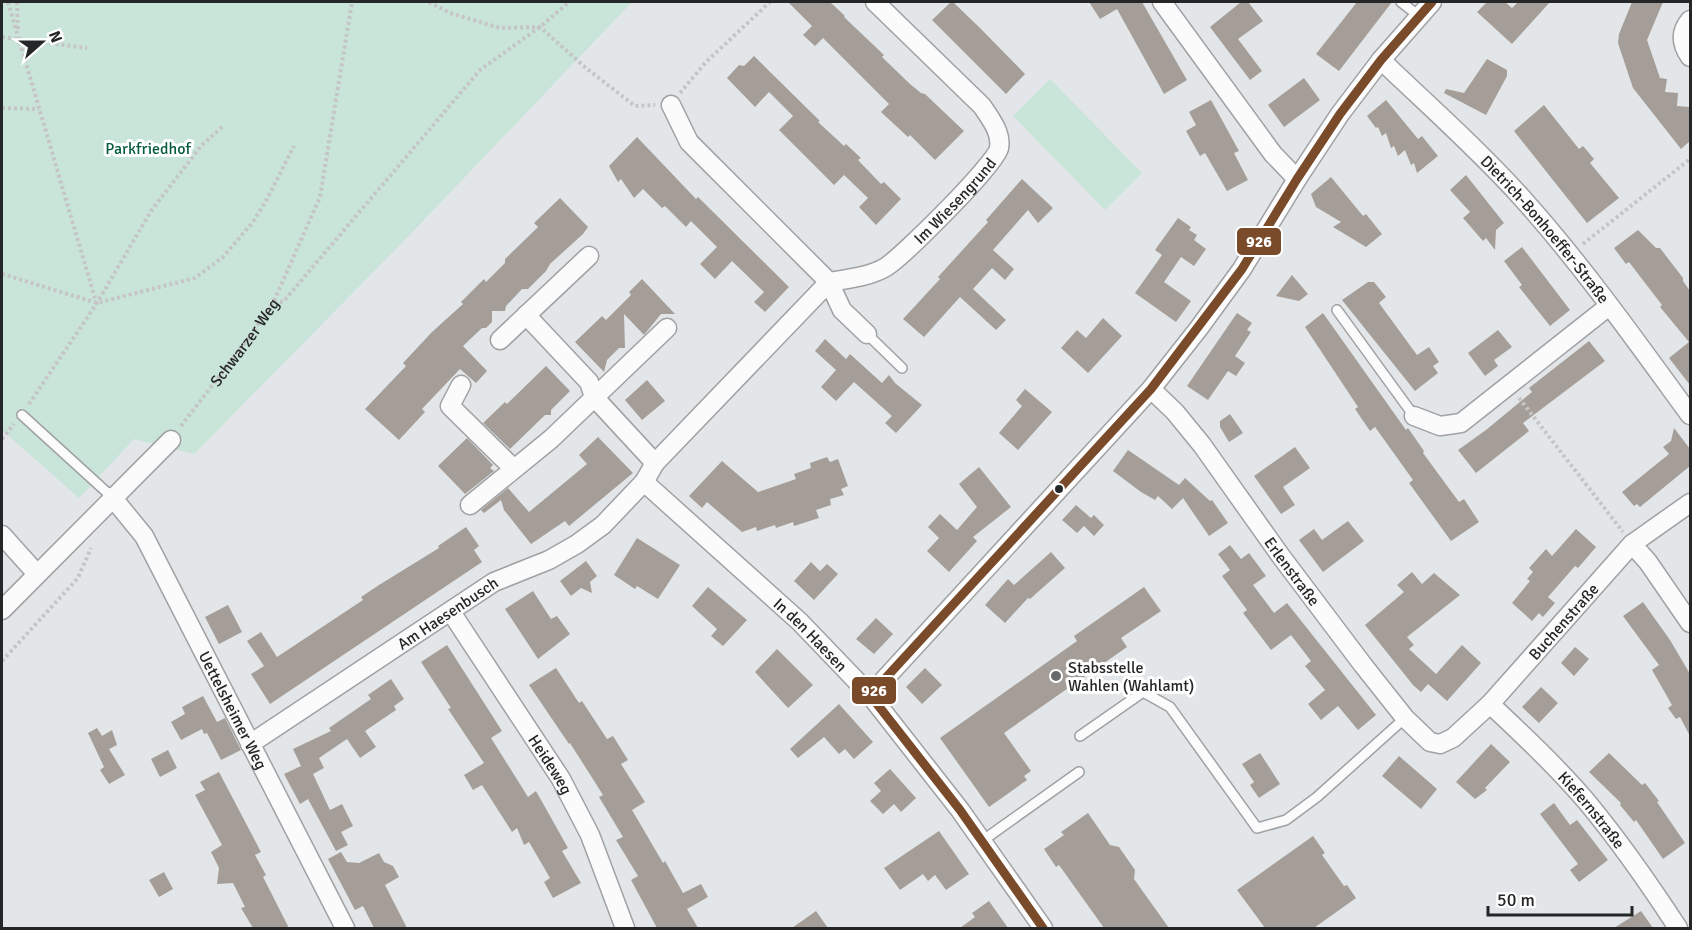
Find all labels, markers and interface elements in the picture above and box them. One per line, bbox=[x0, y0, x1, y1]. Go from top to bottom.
north arrow bbox=[12, 12, 72, 72]
text: N bbox=[44, 28, 66, 46]
park label: Parkfriedhof bbox=[105, 139, 191, 159]
street label: Dietrich-Bonhoeffer-Straße bbox=[1476, 151, 1613, 308]
street label: Im Wiesengrund bbox=[910, 154, 1001, 249]
line badge: 926 bbox=[1236, 227, 1282, 256]
text: 926 bbox=[1246, 232, 1272, 252]
street label: Schwarzer Weg bbox=[206, 295, 284, 391]
unlabelled marker bbox=[1053, 483, 1065, 495]
street label: Erlenstraße bbox=[1259, 533, 1324, 610]
street label: Am Haesenbusch bbox=[394, 573, 502, 654]
street label: Buchenstraße bbox=[1525, 580, 1603, 665]
street label: In den Haesen bbox=[769, 594, 851, 676]
street label: Uettelsheimer Weg bbox=[194, 648, 271, 773]
place label: Stabsstelle Wahlen (Wahlamt) bbox=[1068, 658, 1194, 696]
marker: Stabsstelle Wahlen (Wahlamt) bbox=[1049, 669, 1063, 683]
line badge: 926 bbox=[851, 676, 897, 705]
text: 926 bbox=[861, 681, 887, 701]
street label: Heideweg bbox=[523, 731, 576, 798]
street label: Kiefernstraße bbox=[1553, 768, 1629, 853]
scale bar bbox=[1488, 879, 1632, 917]
text: 50 m bbox=[1497, 889, 1535, 911]

